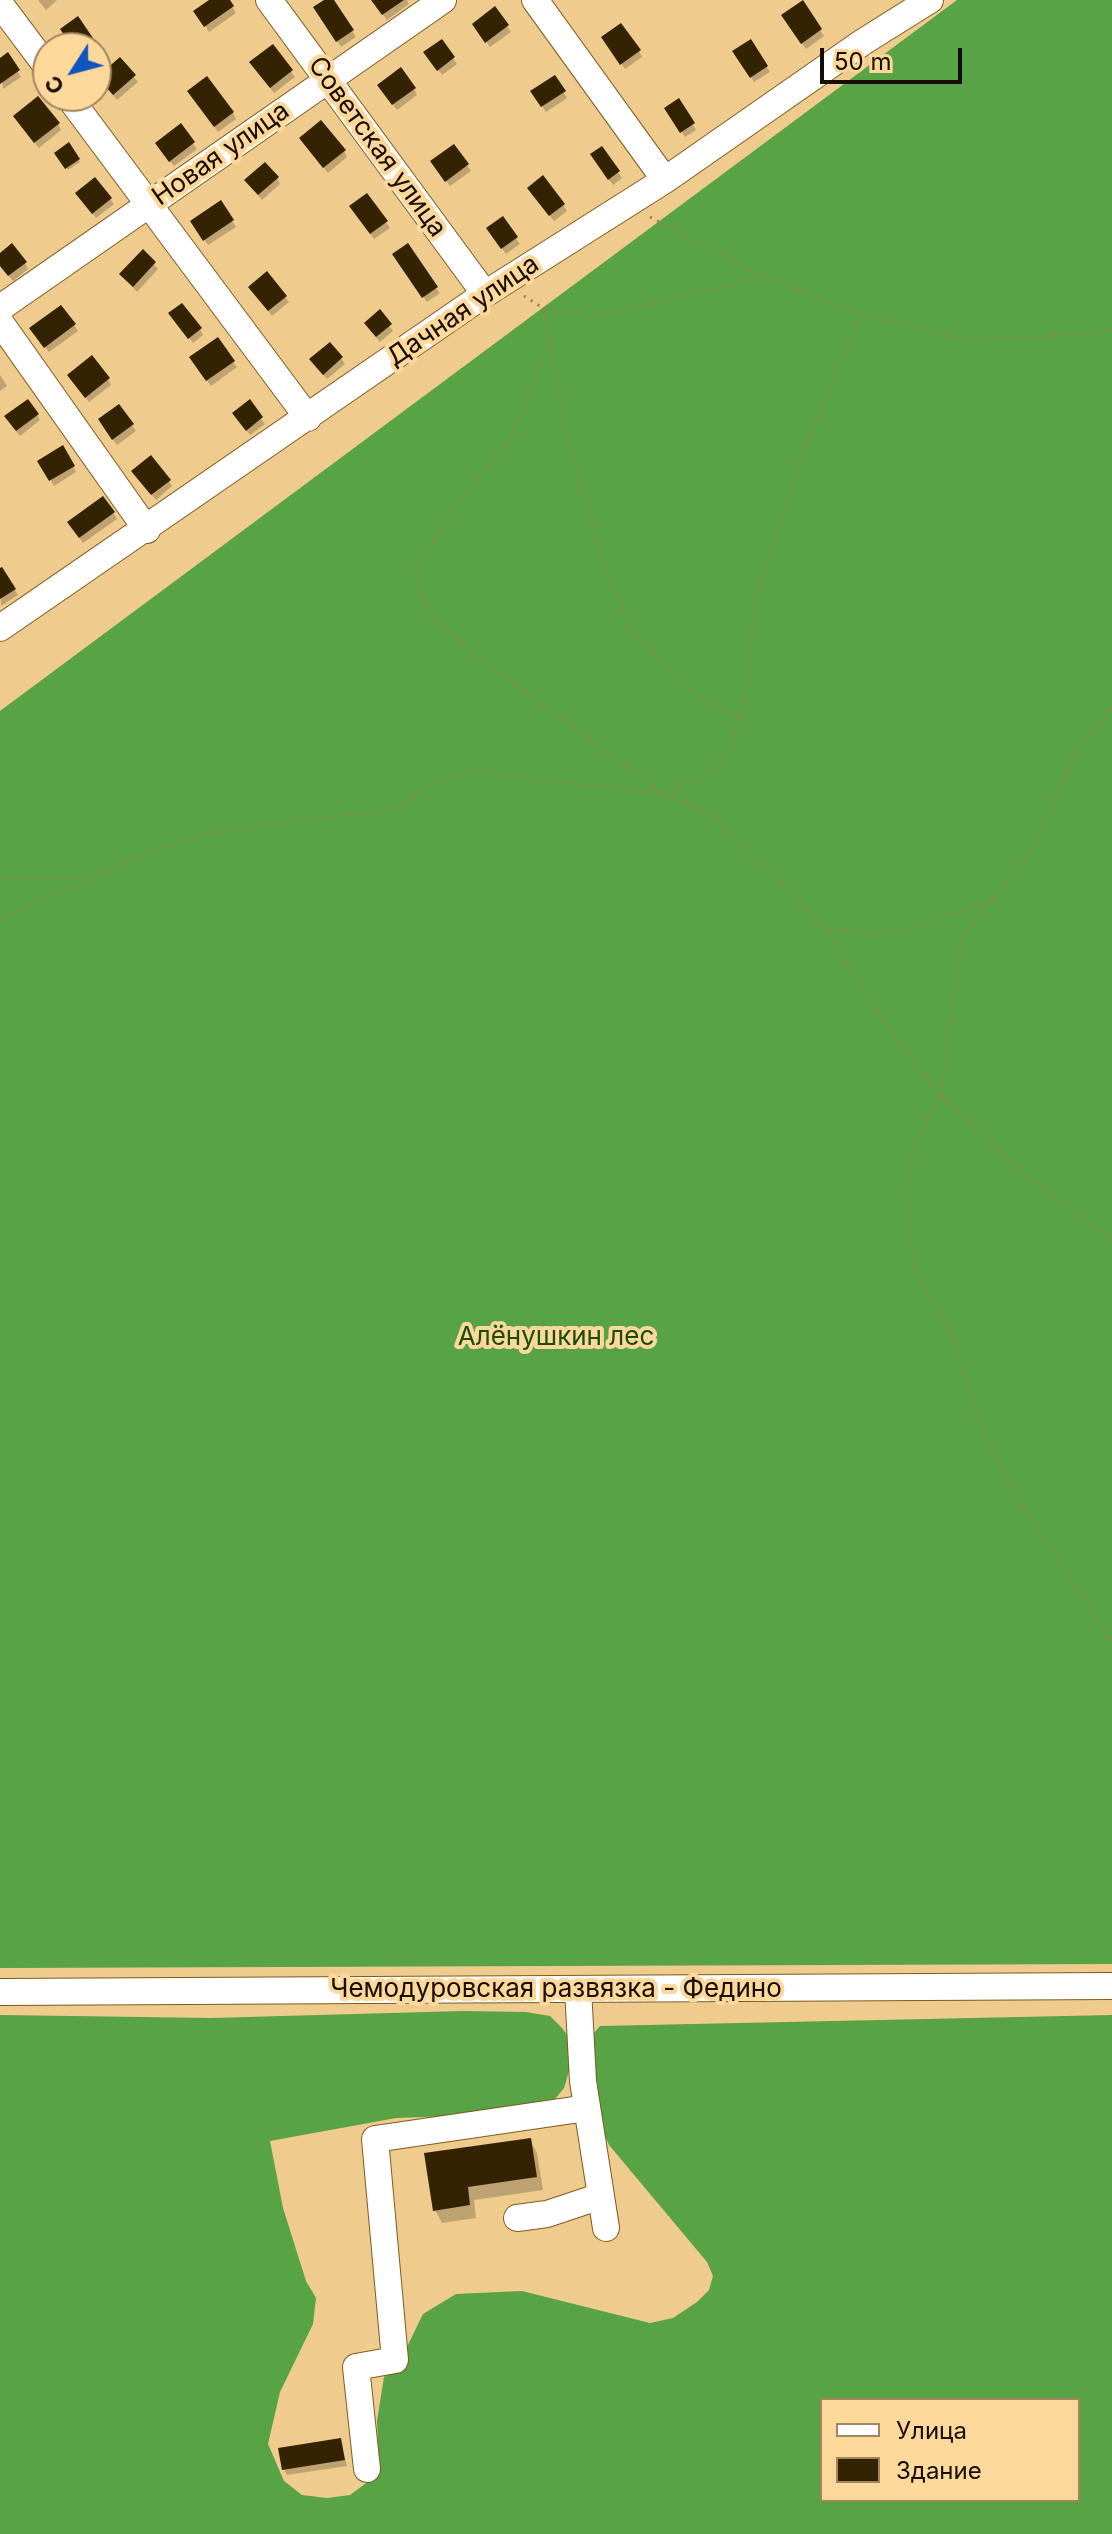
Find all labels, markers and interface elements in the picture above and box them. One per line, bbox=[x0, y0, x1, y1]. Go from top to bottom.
north arrow bbox=[32, 32, 112, 112]
scale bar bbox=[824, 32, 966, 82]
text: 50 m bbox=[834, 47, 892, 76]
street label: Советская улица bbox=[301, 51, 453, 243]
text: С bbox=[39, 71, 70, 99]
street label: Новая улица bbox=[147, 95, 295, 213]
street label: Дачная улица bbox=[381, 249, 545, 373]
park label: Алёнушкин лес bbox=[458, 1321, 654, 1353]
street label: Чемодуровская развязка - Федино bbox=[330, 1973, 782, 2005]
legend bbox=[820, 2398, 1080, 2502]
text: Улица bbox=[896, 2416, 967, 2445]
text: Здание bbox=[896, 2456, 982, 2485]

